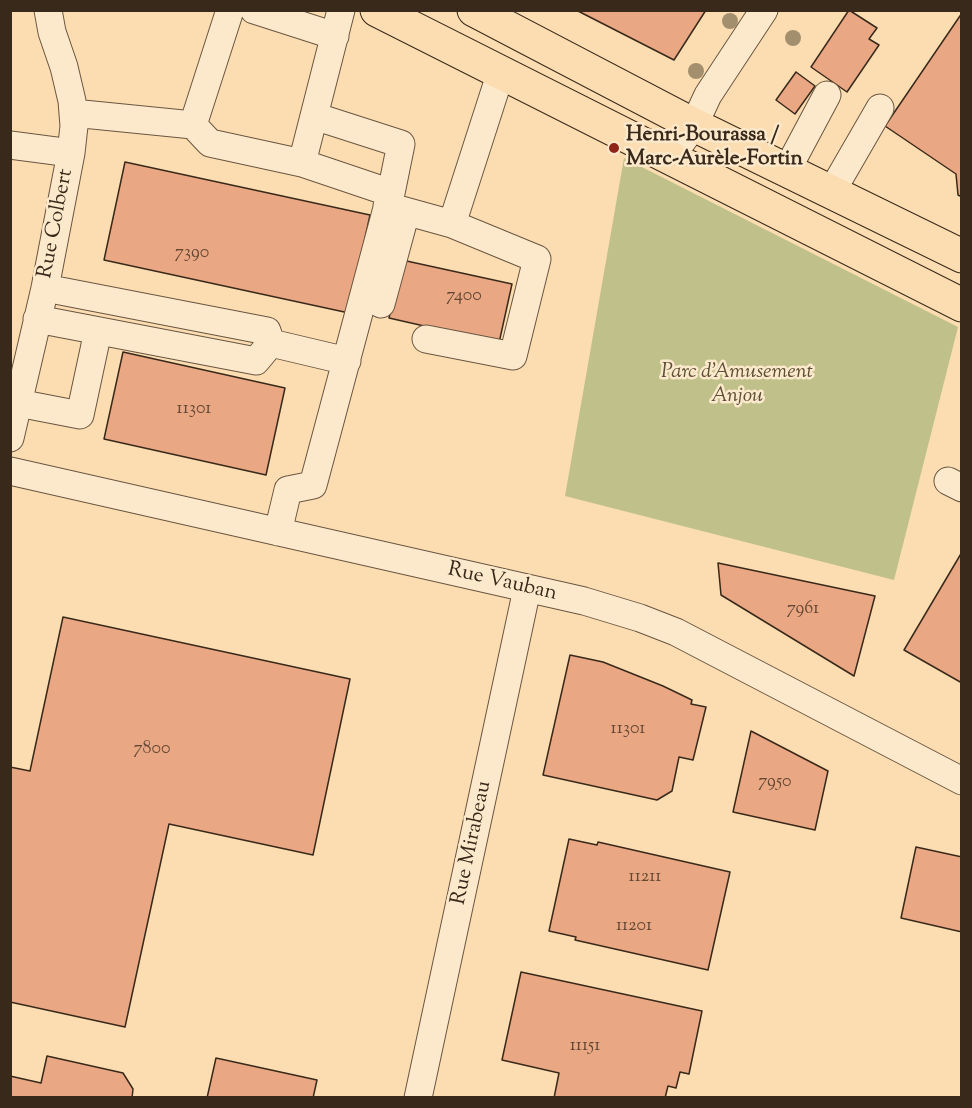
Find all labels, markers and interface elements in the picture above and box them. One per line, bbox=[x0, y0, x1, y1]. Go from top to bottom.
place label: Henri-Bourassa / Marc-Aurèle-Fortin bbox=[626, 123, 803, 173]
marker: Henri-Bourassa / Marc-Aurèle-Fortin bbox=[607, 141, 621, 155]
street label: Rue Colbert bbox=[34, 167, 80, 281]
house number: 7390 bbox=[175, 243, 209, 265]
house number: 7400 bbox=[446, 286, 482, 308]
park label: Parc d'Amusement Anjou bbox=[661, 360, 813, 410]
house number: 11301 bbox=[177, 399, 211, 421]
street label: Rue Vauban bbox=[445, 558, 559, 608]
house number: 7961 bbox=[787, 599, 819, 621]
house number: 11301 bbox=[611, 719, 645, 741]
house number: 7800 bbox=[133, 739, 171, 761]
house number: 7950 bbox=[758, 772, 792, 794]
street label: Rue Mirabeau bbox=[448, 779, 498, 907]
house number: 11211 bbox=[629, 867, 661, 889]
house number: 11201 bbox=[616, 916, 652, 938]
house number: 11151 bbox=[570, 1036, 600, 1058]

